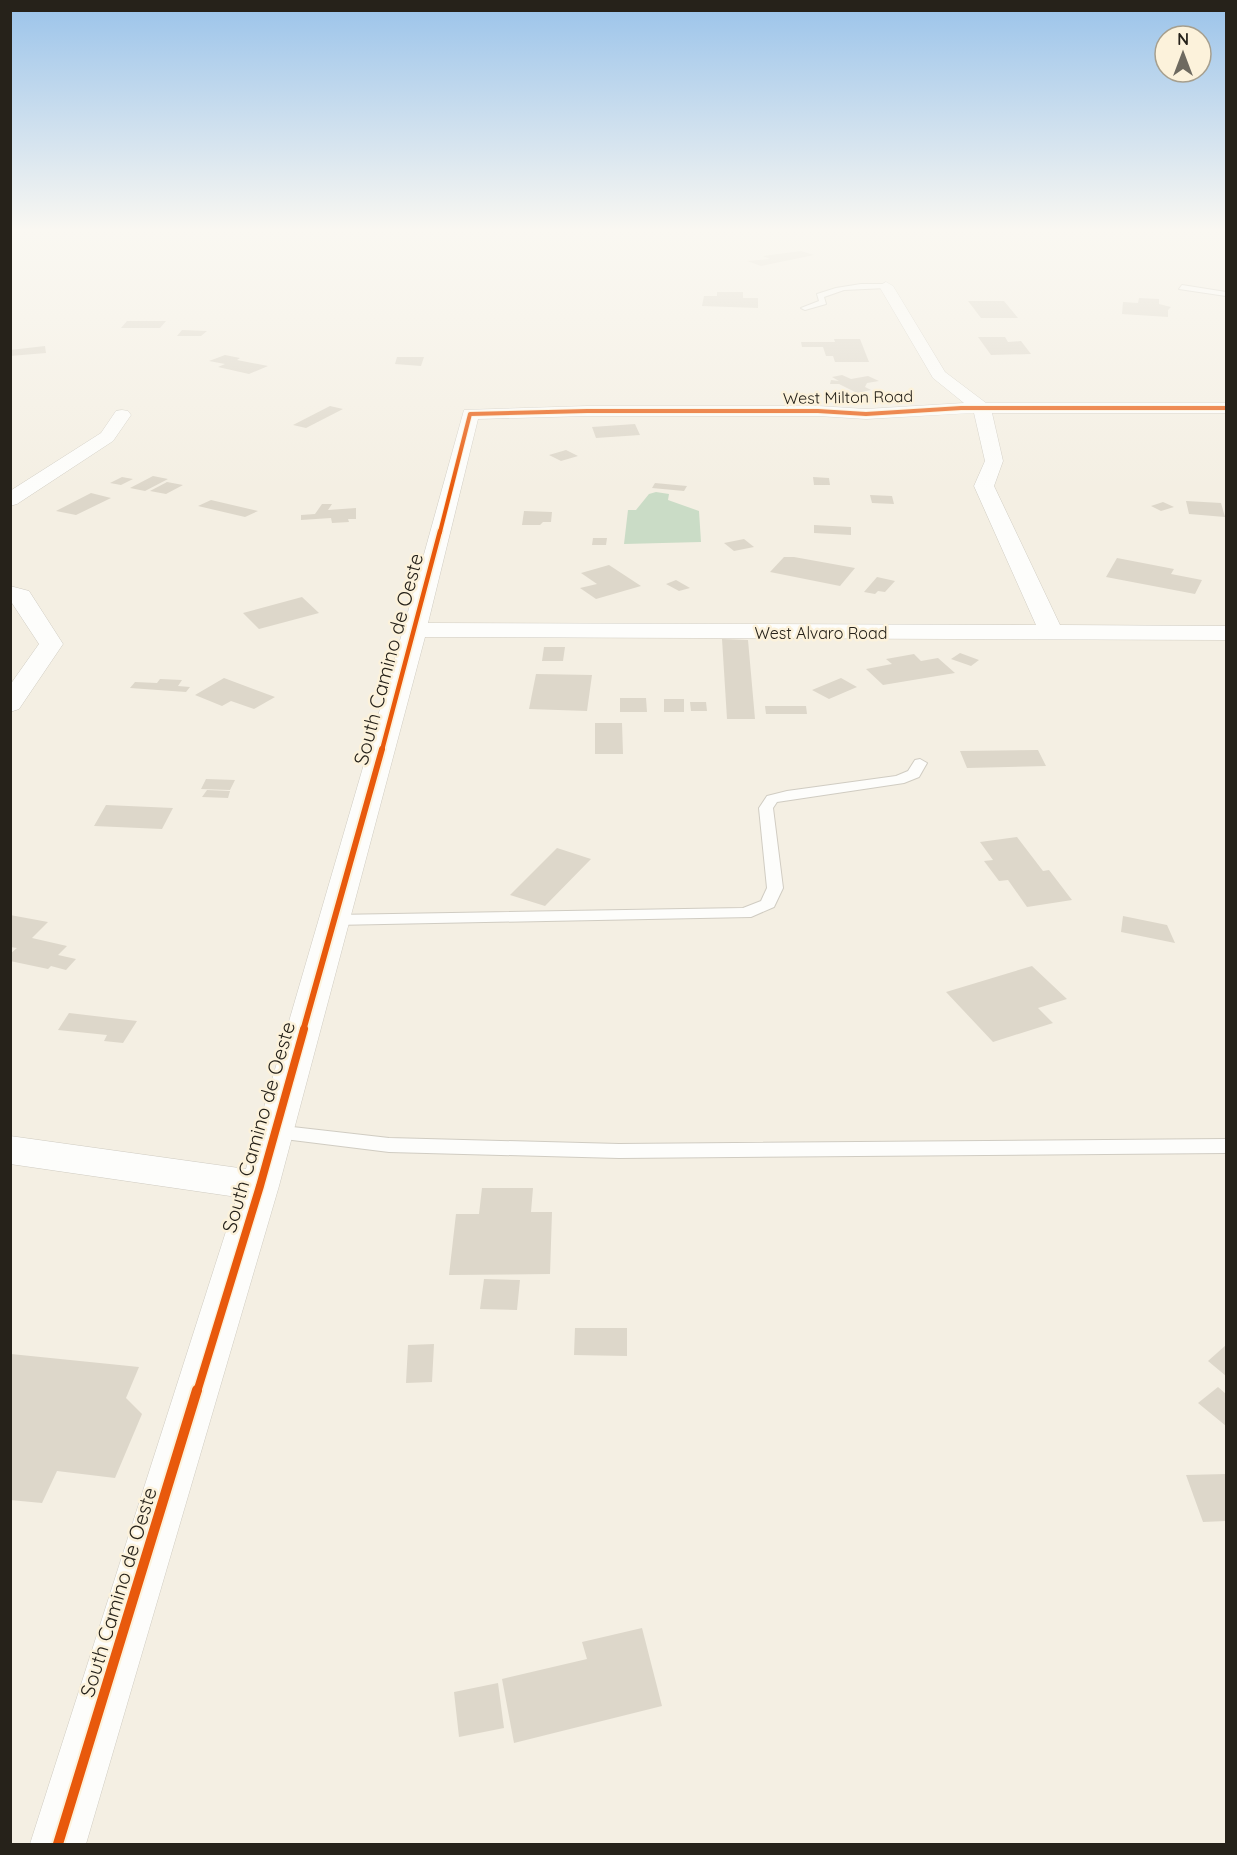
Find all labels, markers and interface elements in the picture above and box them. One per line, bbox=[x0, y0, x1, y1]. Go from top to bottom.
north arrow bbox=[1153, 24, 1213, 84]
text: N bbox=[1177, 29, 1189, 49]
street label: West Milton Road bbox=[783, 386, 913, 408]
street label: South Camino de Oeste bbox=[348, 550, 428, 768]
street label: West Alvaro Road bbox=[755, 623, 887, 643]
street label: South Camino de Oeste bbox=[216, 1019, 300, 1235]
street label: South Camino de Oeste bbox=[74, 1484, 162, 1700]

